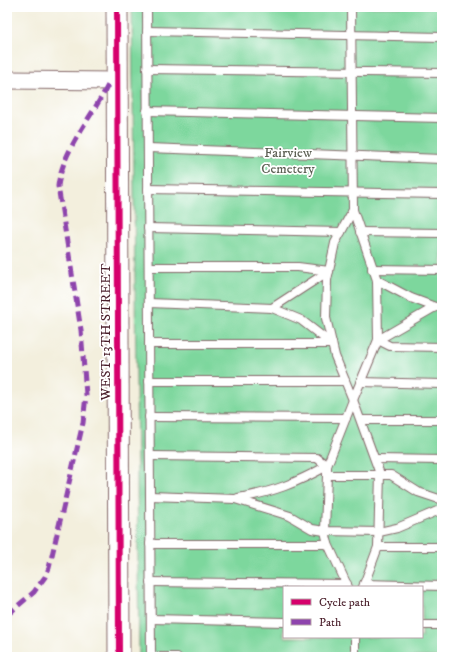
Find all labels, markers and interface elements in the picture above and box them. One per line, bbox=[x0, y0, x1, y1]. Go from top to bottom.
park label: Fairview Cemetery bbox=[261, 144, 315, 178]
street label: WEST 13TH STREET bbox=[97, 263, 115, 402]
legend bbox=[283, 586, 423, 638]
text: Cycle path bbox=[319, 595, 371, 610]
text: Path bbox=[319, 615, 342, 630]

